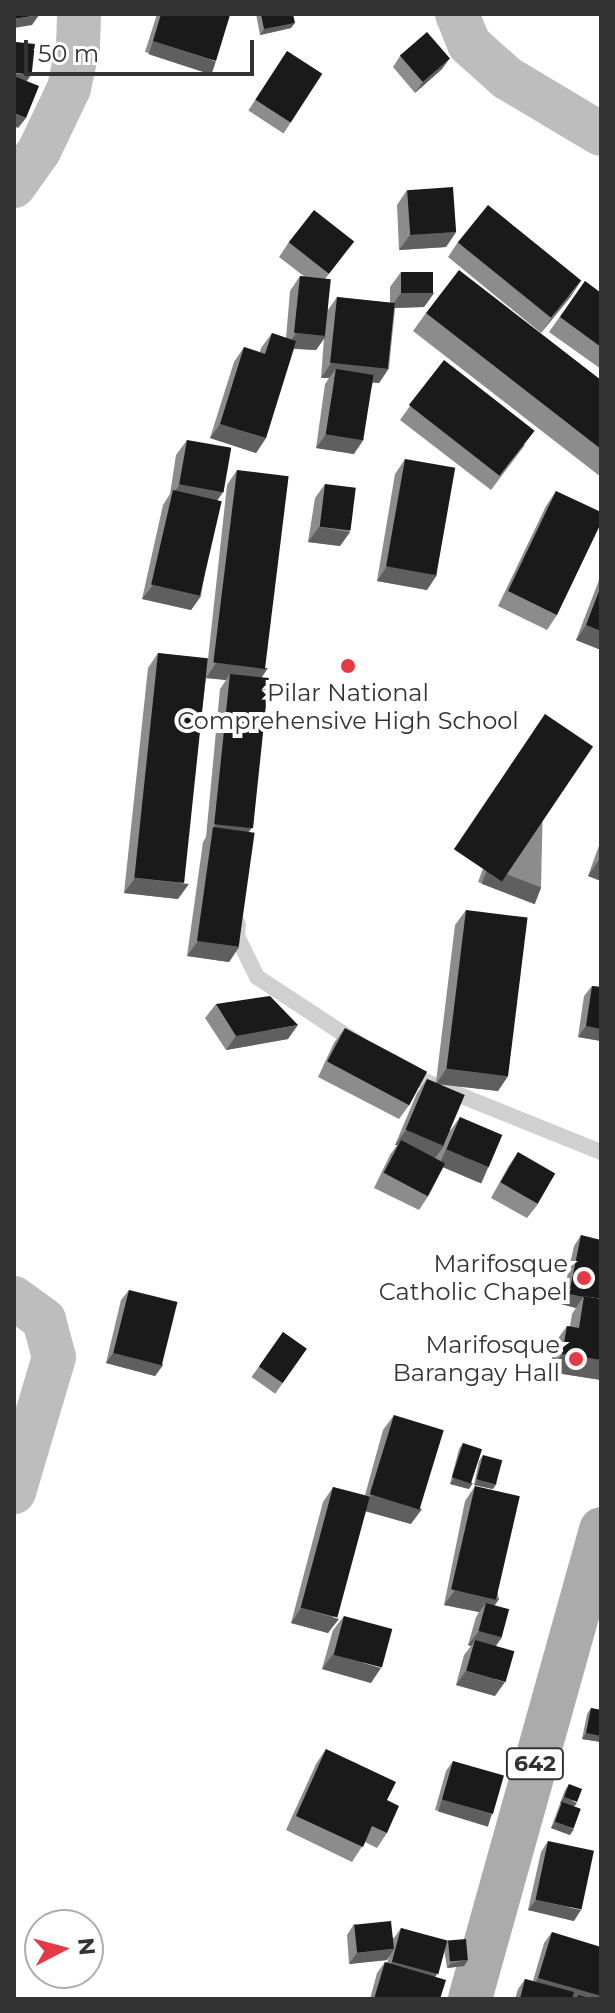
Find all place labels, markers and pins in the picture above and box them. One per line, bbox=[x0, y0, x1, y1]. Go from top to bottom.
marker: Pilar National Comprehensive High School bbox=[339, 657, 357, 675]
place label: Pilar National Comprehensive High School bbox=[177, 679, 519, 735]
place label: Marifosque Catholic Chapel bbox=[379, 1250, 568, 1306]
marker: Marifosque Catholic Chapel bbox=[575, 1269, 593, 1287]
place label: Marifosque Barangay Hall bbox=[393, 1331, 560, 1387]
marker: Marifosque Barangay Hall bbox=[567, 1350, 585, 1368]

